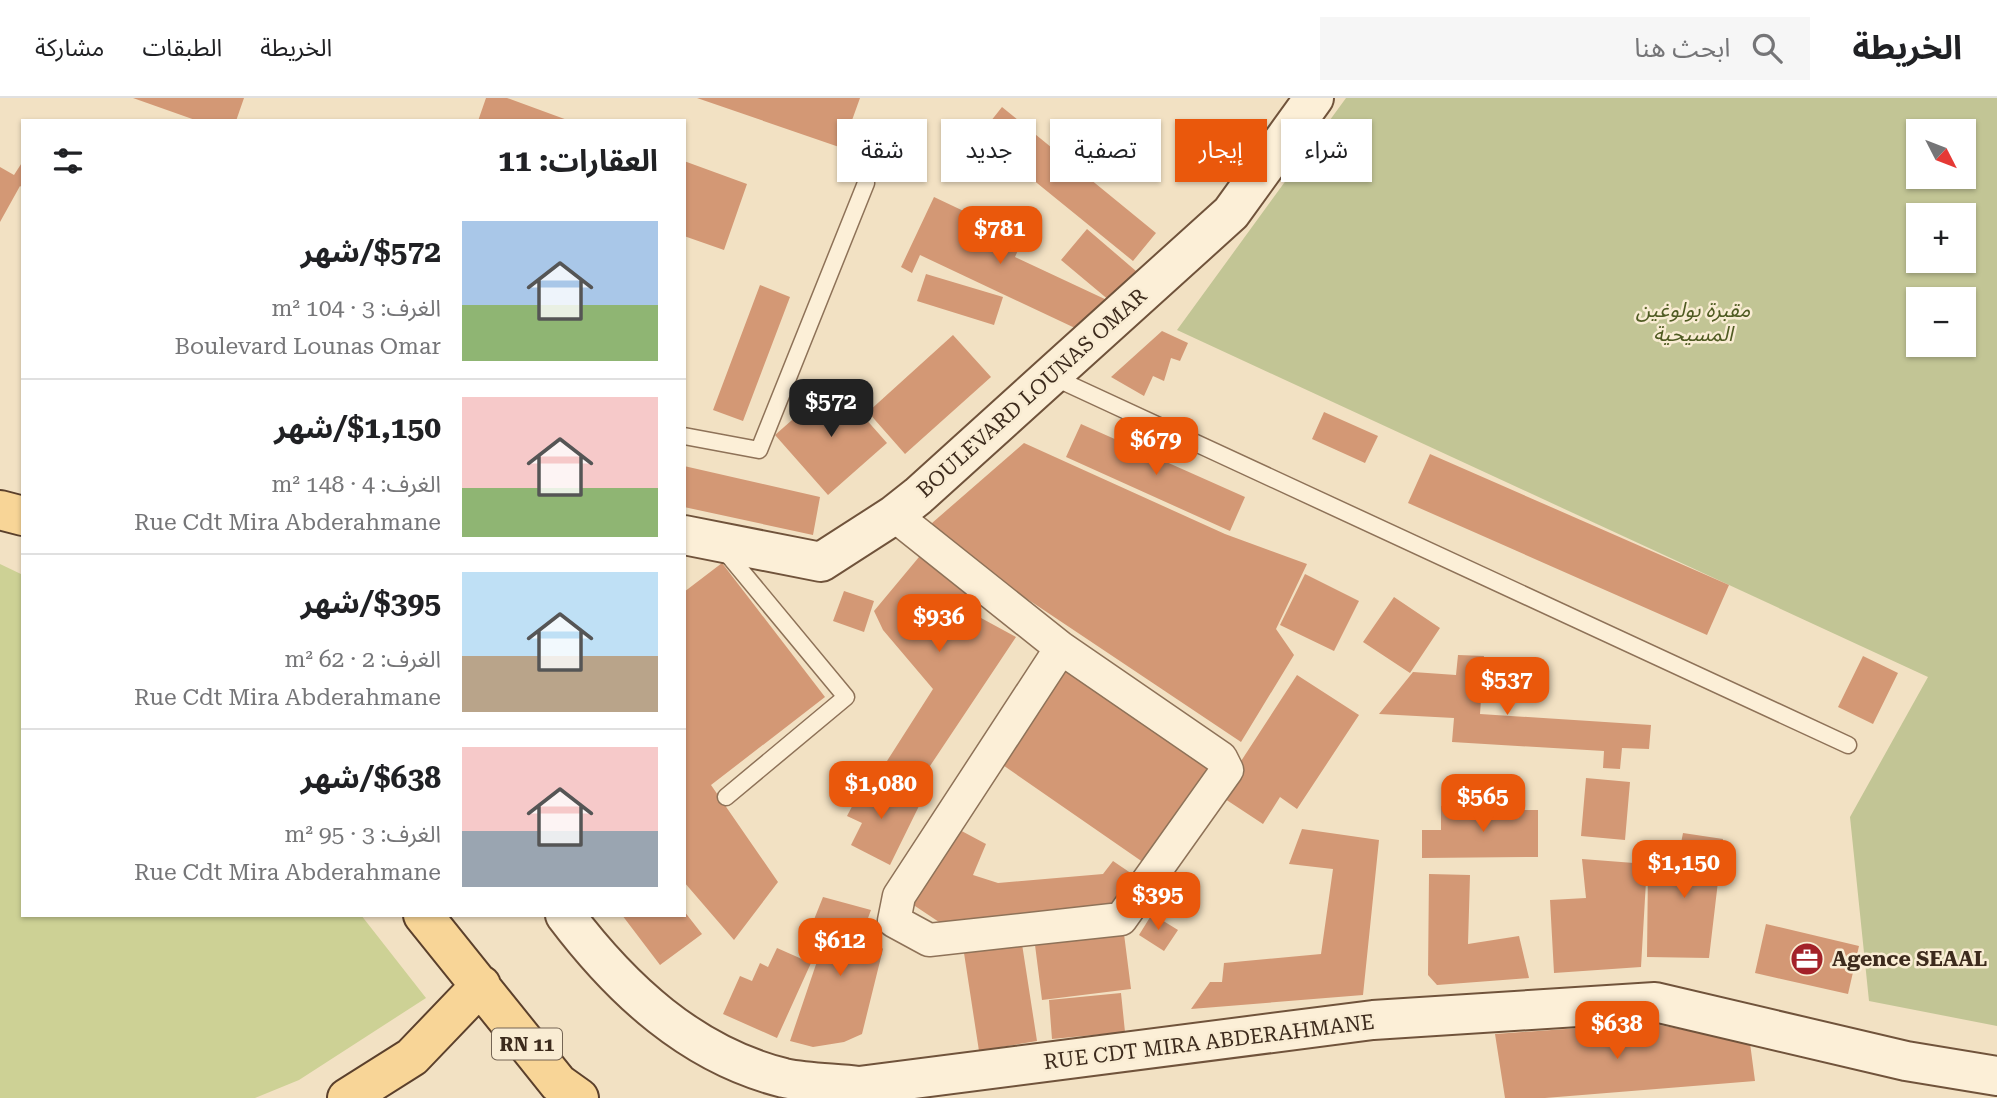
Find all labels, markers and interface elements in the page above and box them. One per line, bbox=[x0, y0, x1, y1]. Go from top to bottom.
search box bbox=[1320, 17, 1810, 80]
text: الخريطة bbox=[1852, 28, 1962, 67]
icon: search bbox=[1748, 29, 1786, 67]
text: ابحث هنا bbox=[1634, 33, 1730, 63]
text: مشاركة bbox=[35, 34, 104, 62]
text: الطبقات bbox=[142, 34, 222, 62]
text: الخريطة bbox=[260, 34, 332, 62]
chip: شقة bbox=[837, 119, 927, 182]
chip: جديد bbox=[941, 119, 1036, 182]
chip: تصفية bbox=[1050, 119, 1161, 182]
chip: إيجار bbox=[1175, 119, 1267, 182]
chip: شراء bbox=[1281, 119, 1372, 182]
north arrow bbox=[1906, 119, 1976, 189]
map controls bbox=[1906, 119, 1976, 357]
icon: filters bbox=[49, 142, 87, 180]
text: العقارات: 11 bbox=[498, 143, 658, 178]
button: + bbox=[1906, 203, 1976, 273]
pin: $781 bbox=[959, 206, 1041, 266]
text: $781 bbox=[974, 215, 1026, 242]
text: $572/شهر bbox=[301, 234, 441, 269]
icon: home bbox=[518, 249, 602, 333]
street label: BOULEVARD LOUNAS OMAR bbox=[912, 283, 1152, 503]
button: − bbox=[1906, 287, 1976, 357]
text: الغرف: 3 · 104 m² bbox=[272, 295, 441, 322]
park label: مقبرة بولوغين المسيحية bbox=[1636, 298, 1750, 346]
text: Boulevard Lounas Omar bbox=[174, 333, 441, 360]
pin: $572 bbox=[790, 380, 872, 439]
text: $572 bbox=[805, 388, 857, 415]
text: $1,150/شهر bbox=[274, 410, 441, 445]
pin: $679 bbox=[1115, 418, 1197, 477]
icon: home bbox=[518, 425, 602, 509]
text: $679 bbox=[1130, 426, 1182, 453]
text: الغرف: 4 · 148 m² bbox=[272, 471, 441, 498]
text: Rue Cdt Mira Abderahmane bbox=[134, 509, 441, 536]
text: $395/شهر bbox=[301, 585, 441, 620]
pin: $936 bbox=[898, 594, 980, 654]
icon: home bbox=[518, 600, 602, 684]
text: $936 bbox=[913, 603, 965, 630]
text: الغرف: 2 · 62 m² bbox=[284, 646, 441, 673]
pin: $537 bbox=[1466, 658, 1548, 717]
text: $537 bbox=[1481, 666, 1533, 693]
text: Rue Cdt Mira Abderahmane bbox=[134, 684, 441, 711]
text: $638/شهر bbox=[301, 760, 441, 795]
pin: $1,080 bbox=[824, 762, 938, 821]
text: $1,080 bbox=[845, 770, 917, 797]
pin: $565 bbox=[1442, 774, 1524, 834]
icon: home bbox=[518, 775, 602, 859]
text: $565 bbox=[1457, 783, 1509, 810]
text: الغرف: 3 · 95 m² bbox=[284, 821, 441, 848]
pin: $1,150 bbox=[1627, 840, 1741, 900]
text: $1,150 bbox=[1648, 849, 1720, 876]
text: Rue Cdt Mira Abderahmane bbox=[134, 859, 441, 886]
pin: $395 bbox=[1117, 872, 1199, 932]
text: $395 bbox=[1132, 881, 1184, 908]
pin: $612 bbox=[799, 918, 881, 978]
text: $612 bbox=[814, 927, 866, 954]
office icon: Agence SEAAL bbox=[1788, 940, 1826, 978]
place label: Agence SEAAL bbox=[1832, 947, 1987, 971]
pin: $638 bbox=[1576, 1002, 1658, 1061]
street label: RUE CDT MIRA ABDERAHMANE bbox=[1042, 1010, 1376, 1074]
text: $638 bbox=[1591, 1010, 1643, 1037]
road number: RN 11 bbox=[492, 1028, 562, 1060]

